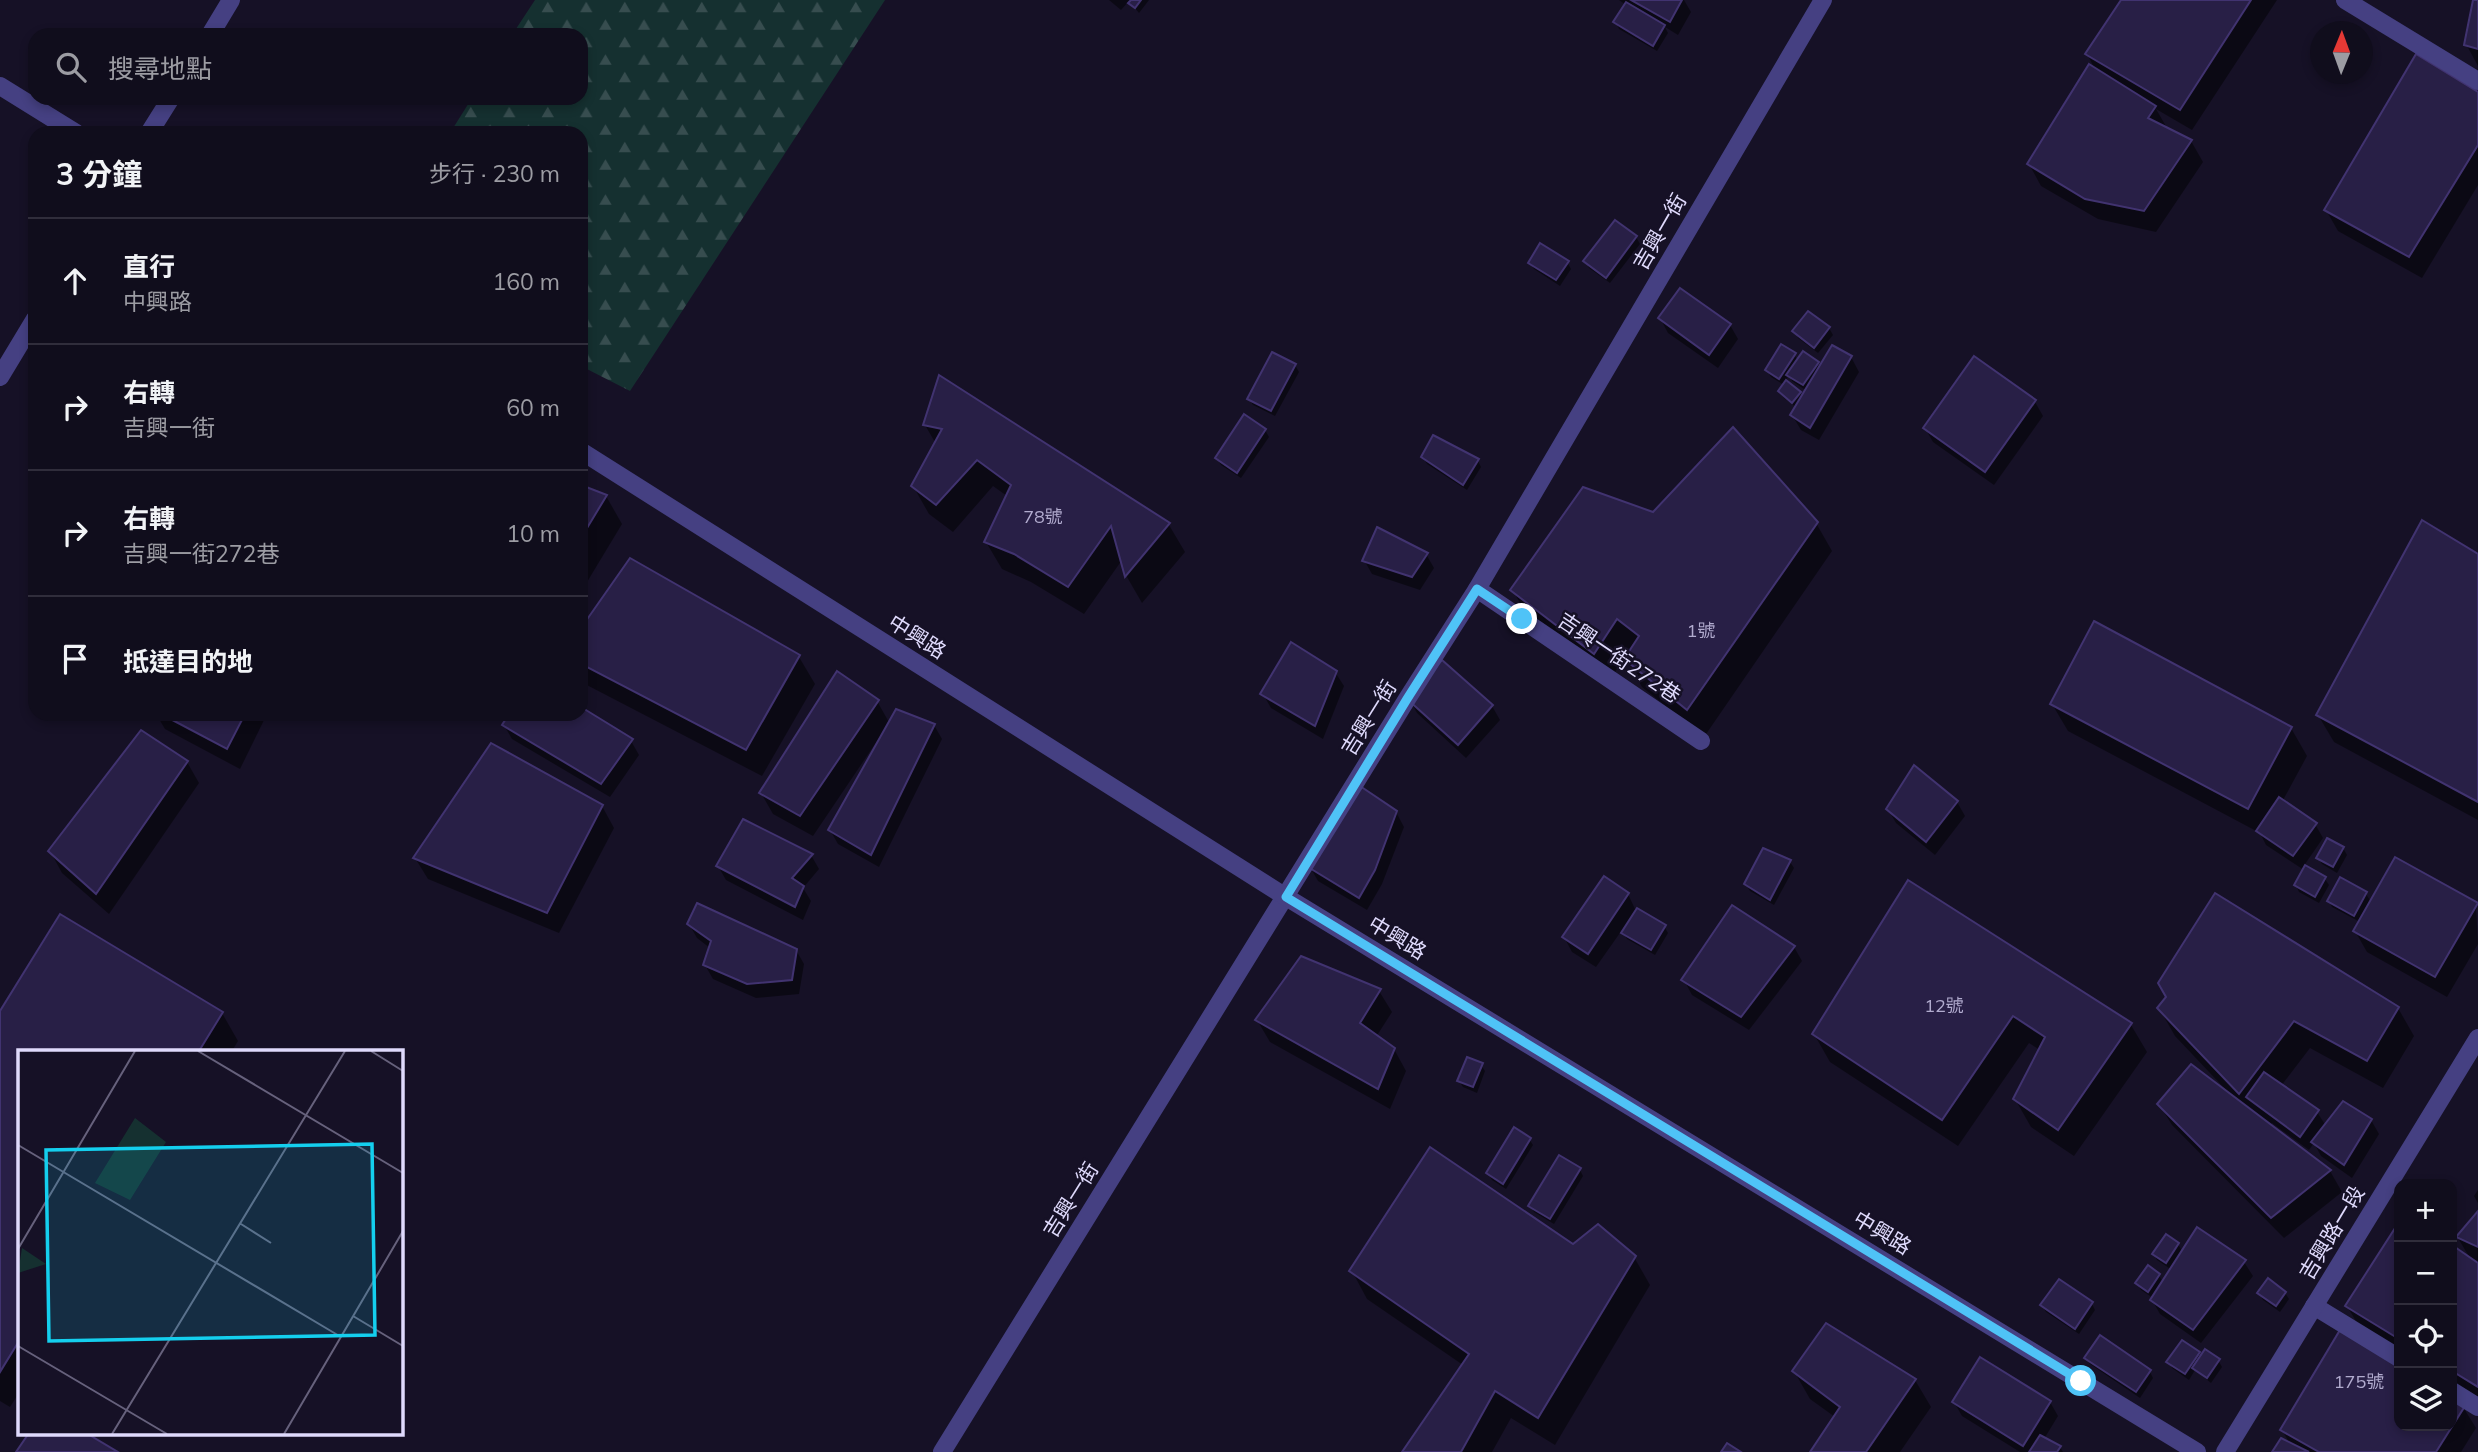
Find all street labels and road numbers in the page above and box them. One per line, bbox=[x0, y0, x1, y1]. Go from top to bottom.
street label: 吉興一街 bbox=[1627, 189, 1691, 274]
street label: 吉興一街272巷 bbox=[1553, 606, 1686, 708]
street label: 中興路 bbox=[884, 608, 951, 664]
street label: 吉興一街 bbox=[1335, 675, 1401, 760]
street label: 中興路 bbox=[1364, 910, 1431, 965]
street label: 吉興一街 bbox=[1037, 1157, 1103, 1242]
street label: 吉興路一段 bbox=[2293, 1181, 2369, 1284]
street label: 中興路 bbox=[1849, 1205, 1916, 1260]

